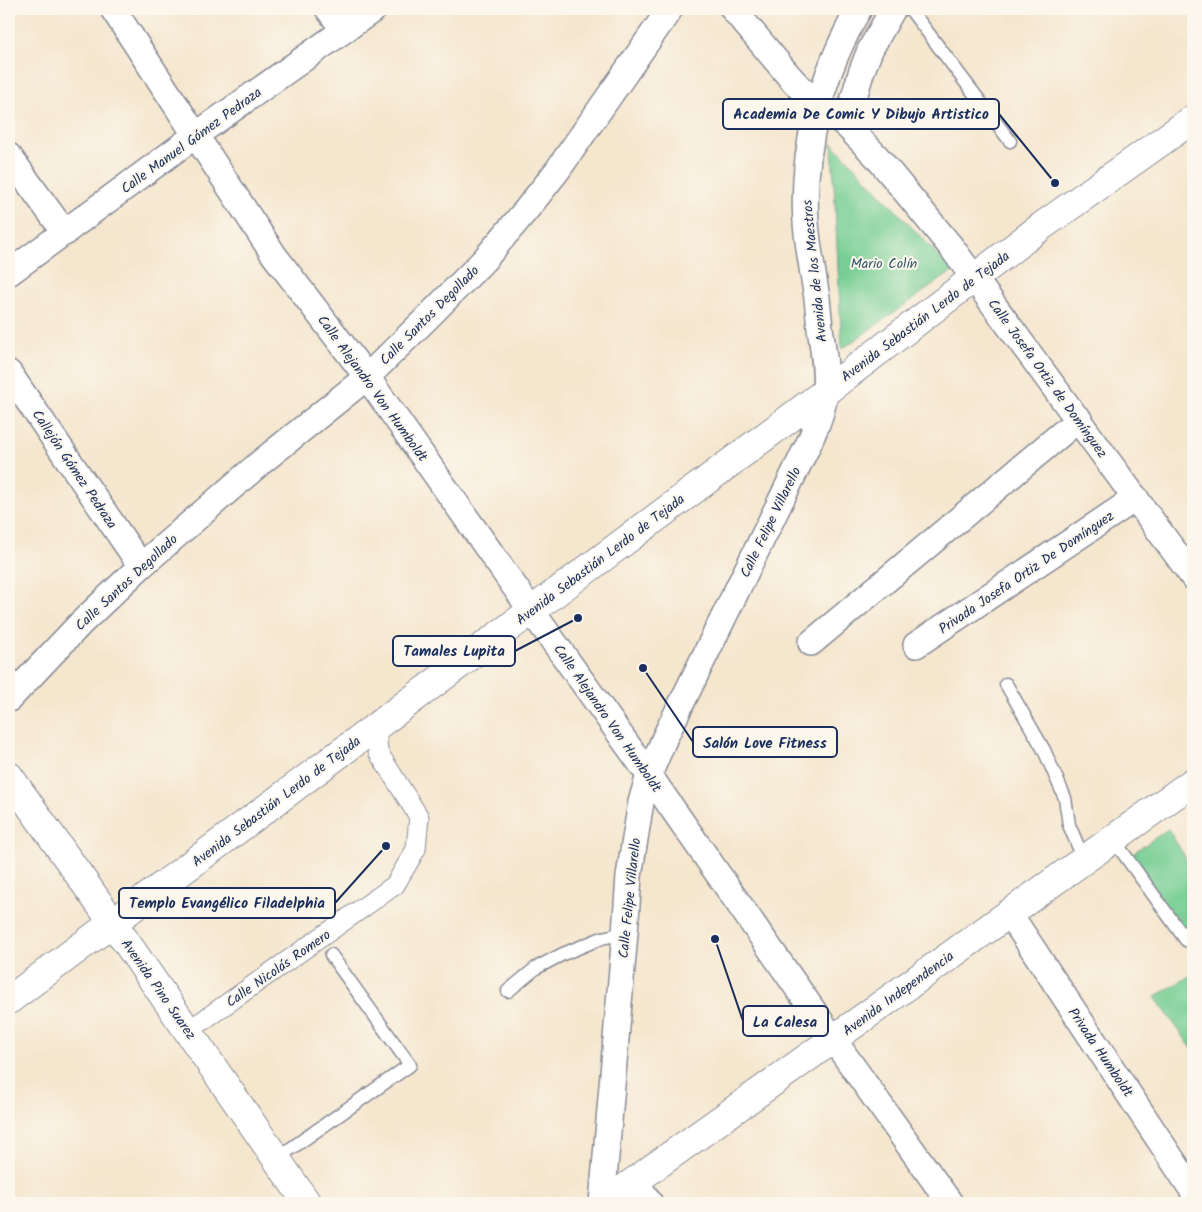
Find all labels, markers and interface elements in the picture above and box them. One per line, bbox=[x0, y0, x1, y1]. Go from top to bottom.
street label: Calle Manuel Gómez Pedraza bbox=[116, 82, 267, 200]
callout: Academia De Comic Y Dibujo Artistico bbox=[723, 99, 999, 129]
text: Academia De Comic Y Dibujo Artistico bbox=[733, 103, 989, 127]
street label: Avenida de los Maestros bbox=[797, 199, 833, 343]
street label: Avenida Sebastián Lerdo de Tejada bbox=[836, 246, 1015, 388]
park label: Mario Colín bbox=[851, 253, 917, 275]
street label: Calle Santos Degollado bbox=[375, 261, 485, 371]
street label: Calle Josefa Ortiz de Domínguez bbox=[982, 294, 1113, 463]
street label: Calle Alejandro Von Humboldt bbox=[311, 311, 433, 467]
street label: Callejón Gómez Pedraza bbox=[26, 405, 122, 534]
street label: Calle Felipe Villarello bbox=[734, 463, 807, 582]
street label: Avenida Sebastián Lerdo de Tejada bbox=[511, 489, 690, 631]
street label: Privada Josefa Ortiz De Domínguez bbox=[934, 506, 1119, 640]
street label: Calle Santos Degollado bbox=[70, 529, 183, 636]
callout: Tamales Lupita bbox=[393, 636, 515, 666]
text: Tamales Lupita bbox=[403, 640, 505, 664]
street label: Calle Alejandro Von Humboldt bbox=[547, 640, 667, 798]
callout: Salón Love Fitness bbox=[693, 727, 837, 757]
street label: Avenida Sebastián Lerdo de Tejada bbox=[187, 731, 366, 873]
text: Salón Love Fitness bbox=[703, 732, 827, 756]
street label: Calle Felipe Villarello bbox=[613, 837, 647, 959]
callout: Templo Evangélico Filadelphia bbox=[119, 888, 335, 918]
text: Templo Evangélico Filadelphia bbox=[129, 892, 325, 916]
street label: Calle Nicolás Romero bbox=[222, 924, 336, 1013]
street label: Avenida Pino Suarez bbox=[115, 935, 201, 1045]
street label: Avenida Independencia bbox=[838, 946, 959, 1042]
street label: Privada Humboldt bbox=[1062, 1003, 1139, 1102]
callout: La Calesa bbox=[743, 1006, 828, 1036]
text: La Calesa bbox=[753, 1011, 818, 1035]

